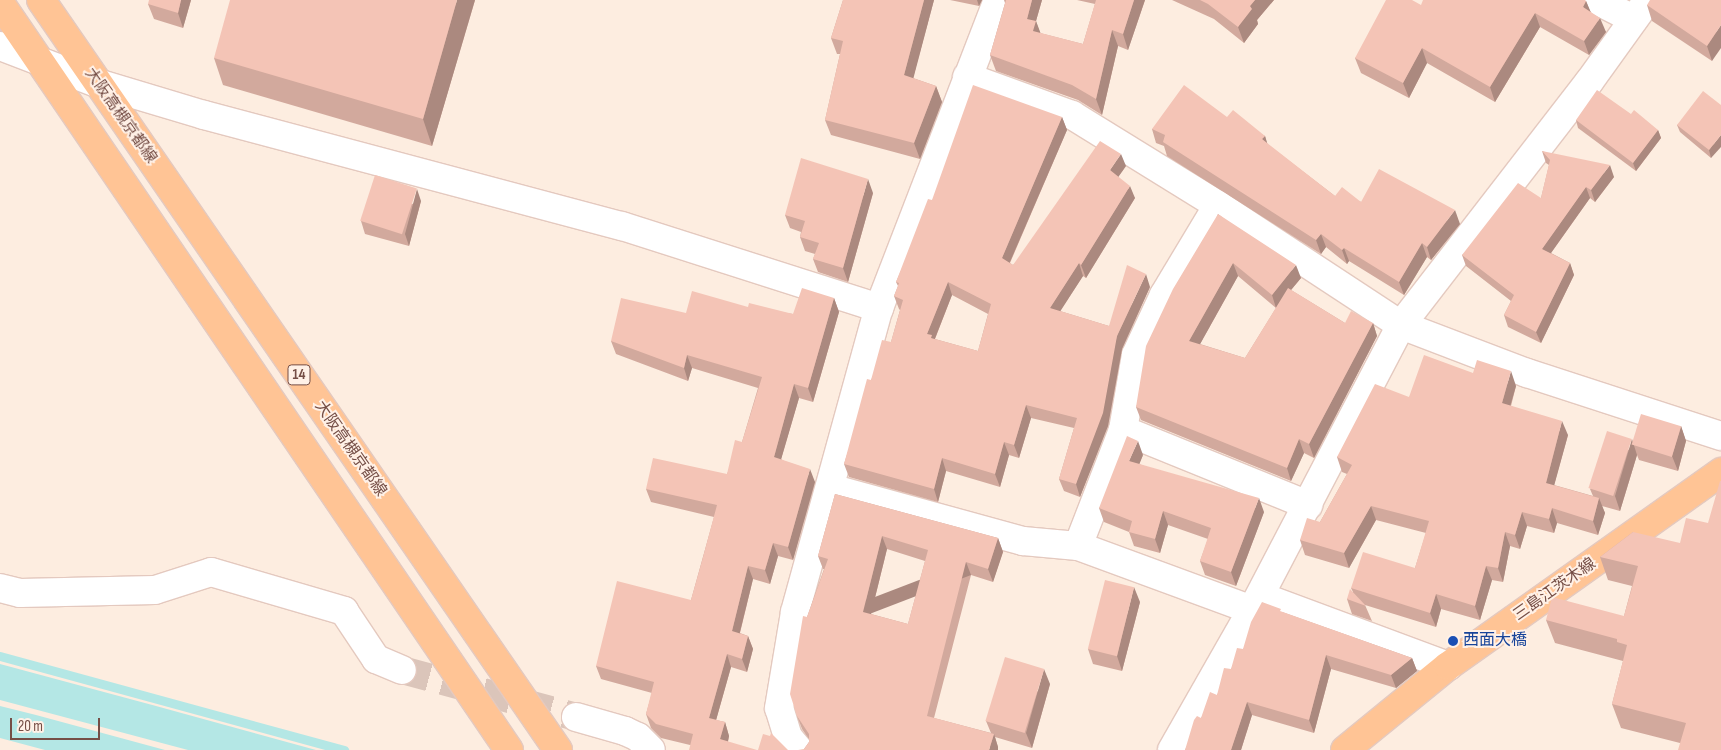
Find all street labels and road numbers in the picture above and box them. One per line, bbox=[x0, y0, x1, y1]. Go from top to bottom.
street label: 大阪高槻京都線 bbox=[80, 65, 160, 167]
road number: 14 bbox=[286, 362, 312, 388]
street label: 大阪高槻京都線 bbox=[310, 398, 390, 500]
street label: 三島江茨木線 bbox=[1510, 555, 1600, 625]

